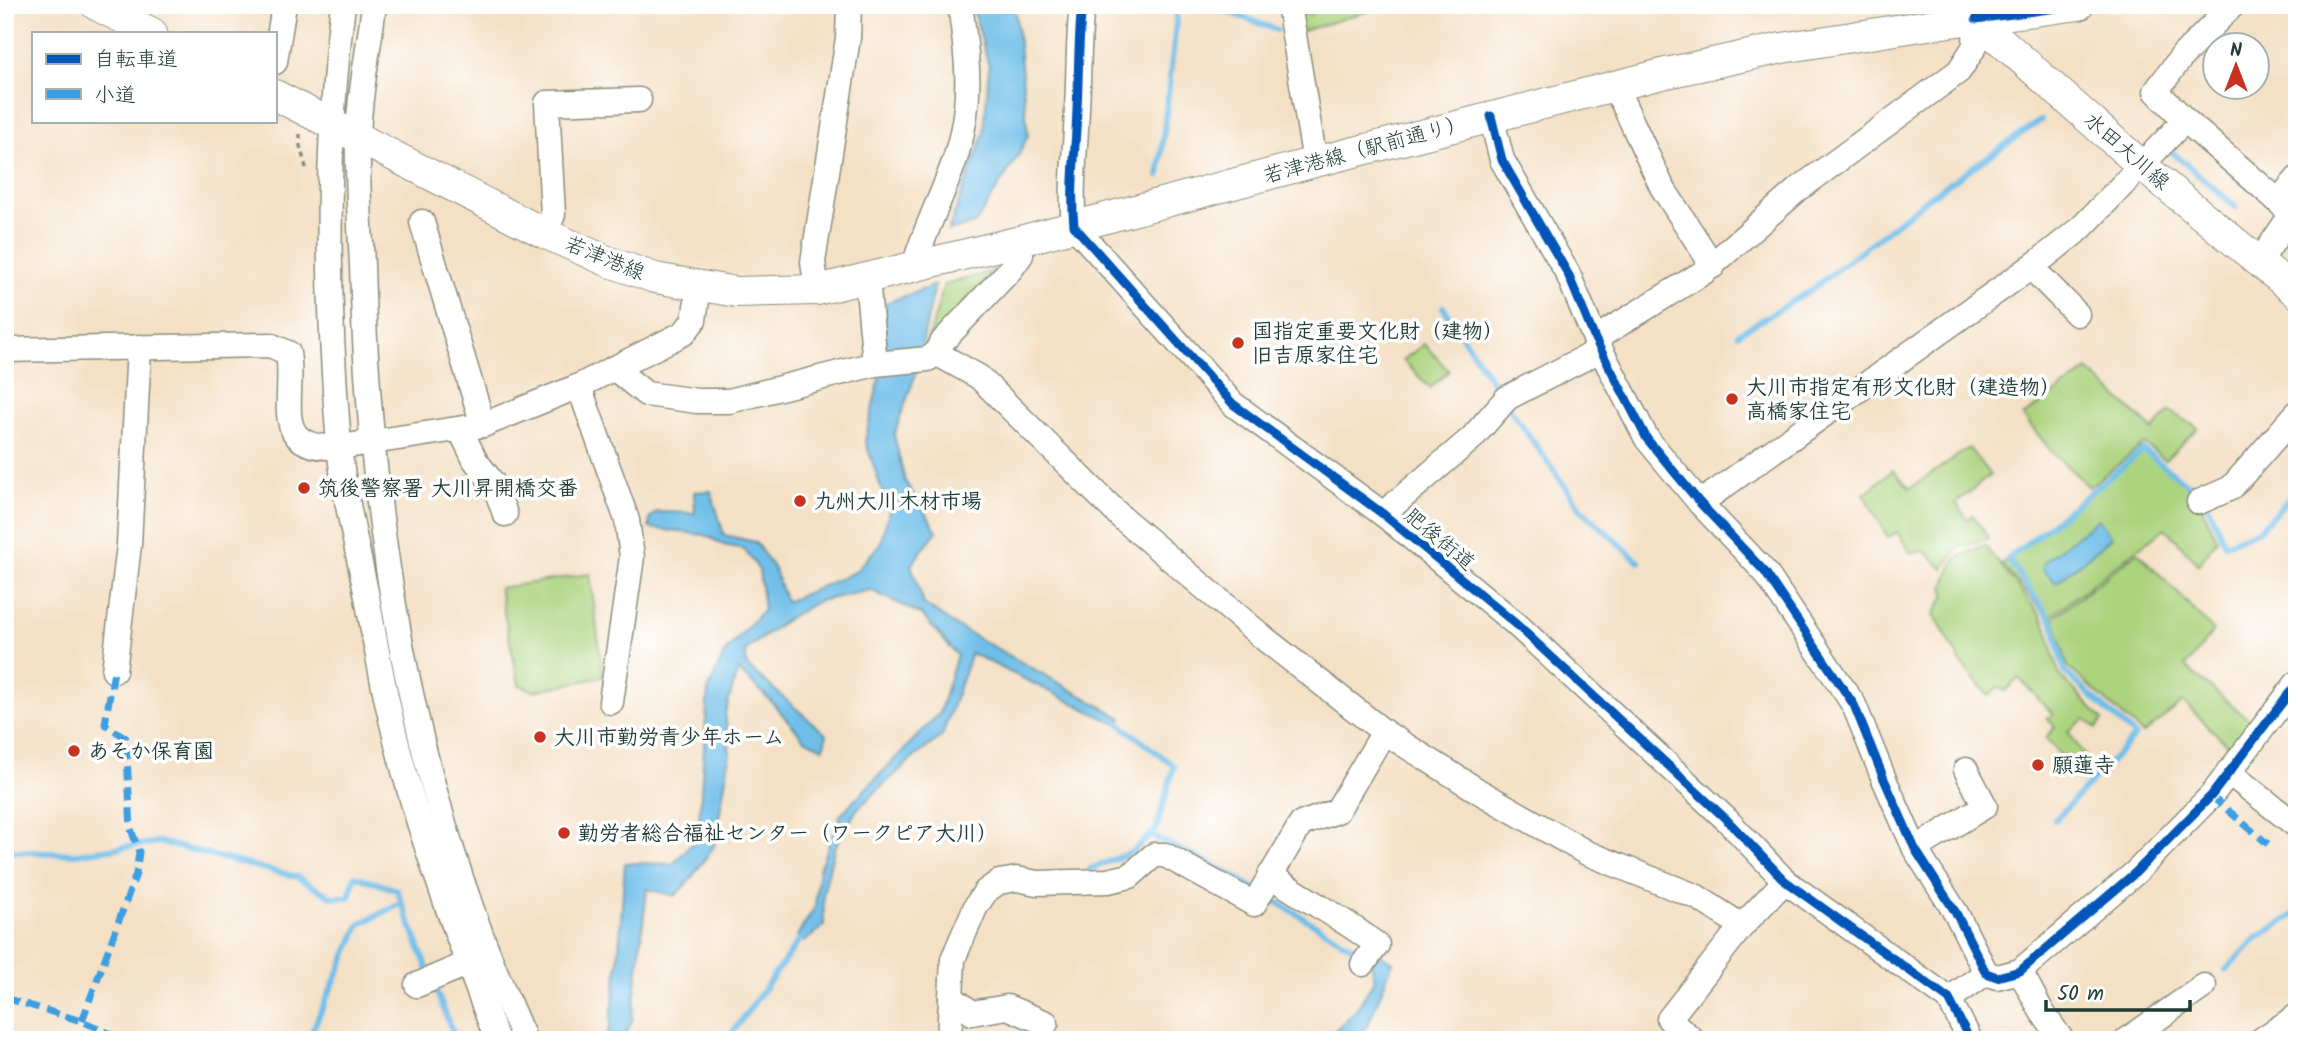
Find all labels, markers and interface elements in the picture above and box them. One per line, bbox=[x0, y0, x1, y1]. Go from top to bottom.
legend bbox=[32, 32, 276, 122]
north arrow bbox=[2200, 32, 2270, 102]
text: N bbox=[2230, 36, 2242, 66]
text: 自転車道 bbox=[94, 44, 178, 77]
text: 小道 bbox=[94, 80, 136, 113]
street label: 水田大川線 bbox=[2076, 105, 2176, 199]
street label: 若津港線（駅前通り） bbox=[1260, 107, 1471, 194]
street label: 若津港線 bbox=[559, 228, 650, 290]
place label: 国指定重要文化財（建物） 旧吉原家住宅 bbox=[1252, 316, 1504, 373]
marker: 国指定重要文化財（建物） 旧吉原家住宅 bbox=[1230, 335, 1246, 351]
place label: 大川市指定有形文化財（建造物） 高橋家住宅 bbox=[1746, 372, 2061, 429]
marker: 大川市指定有形文化財（建造物） 高橋家住宅 bbox=[1724, 391, 1740, 407]
place label: 筑後警察署 大川昇開橋交番 bbox=[318, 473, 578, 506]
marker: 筑後警察署 大川昇開橋交番 bbox=[296, 480, 312, 496]
place label: 九州大川木材市場 bbox=[814, 486, 982, 519]
marker: 九州大川木材市場 bbox=[792, 493, 808, 509]
street label: 肥後街道 bbox=[1396, 501, 1482, 580]
place label: 大川市勤労青少年ホーム bbox=[554, 722, 784, 755]
marker: 大川市勤労青少年ホーム bbox=[532, 729, 548, 745]
place label: あそか保育園 bbox=[88, 736, 214, 769]
marker: あそか保育園 bbox=[66, 743, 82, 759]
place label: 願蓮寺 bbox=[2052, 750, 2115, 783]
marker: 願蓮寺 bbox=[2030, 757, 2046, 773]
place label: 勤労者総合福祉センター（ワークピア大川） bbox=[578, 818, 998, 851]
marker: 勤労者総合福祉センター（ワークピア大川） bbox=[556, 825, 572, 841]
scale bar bbox=[2046, 968, 2190, 1012]
text: 50 m bbox=[2057, 978, 2104, 1011]

